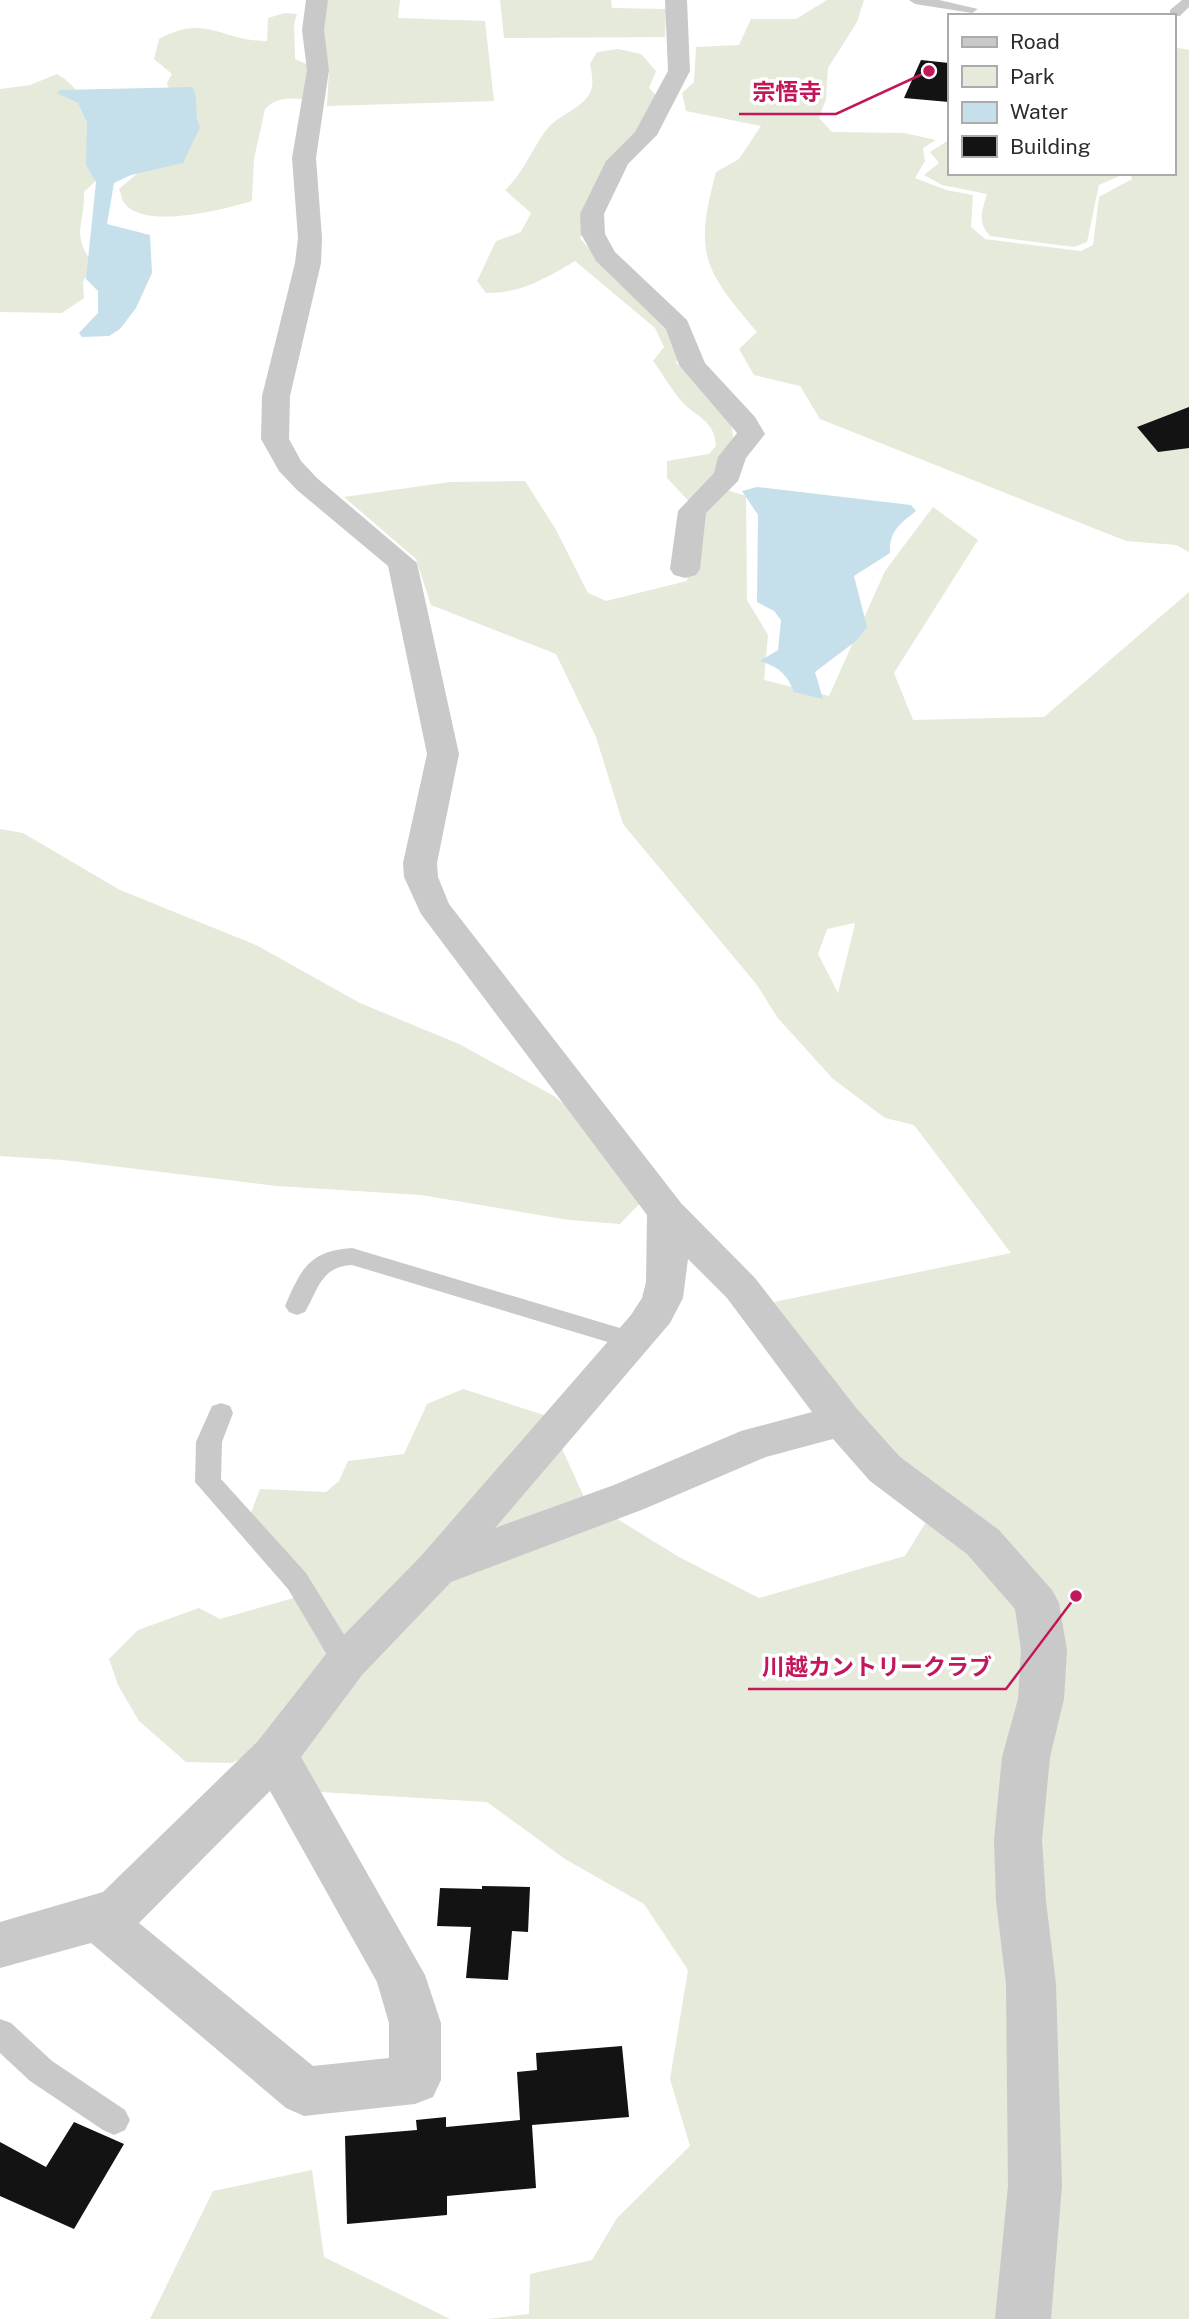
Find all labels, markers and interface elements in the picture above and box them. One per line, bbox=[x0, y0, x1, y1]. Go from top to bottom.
legend bbox=[948, 14, 1175, 175]
text: Road bbox=[1010, 29, 1060, 54]
text: Park bbox=[1010, 64, 1055, 89]
callout: 宗悟寺 bbox=[739, 70, 836, 114]
text: 宗悟寺 bbox=[753, 78, 822, 105]
text: Water bbox=[1010, 99, 1068, 124]
text: Building bbox=[1010, 134, 1091, 159]
callout: 川越カントリークラブ bbox=[748, 1645, 1006, 1689]
text: 川越カントリークラブ bbox=[762, 1653, 992, 1680]

